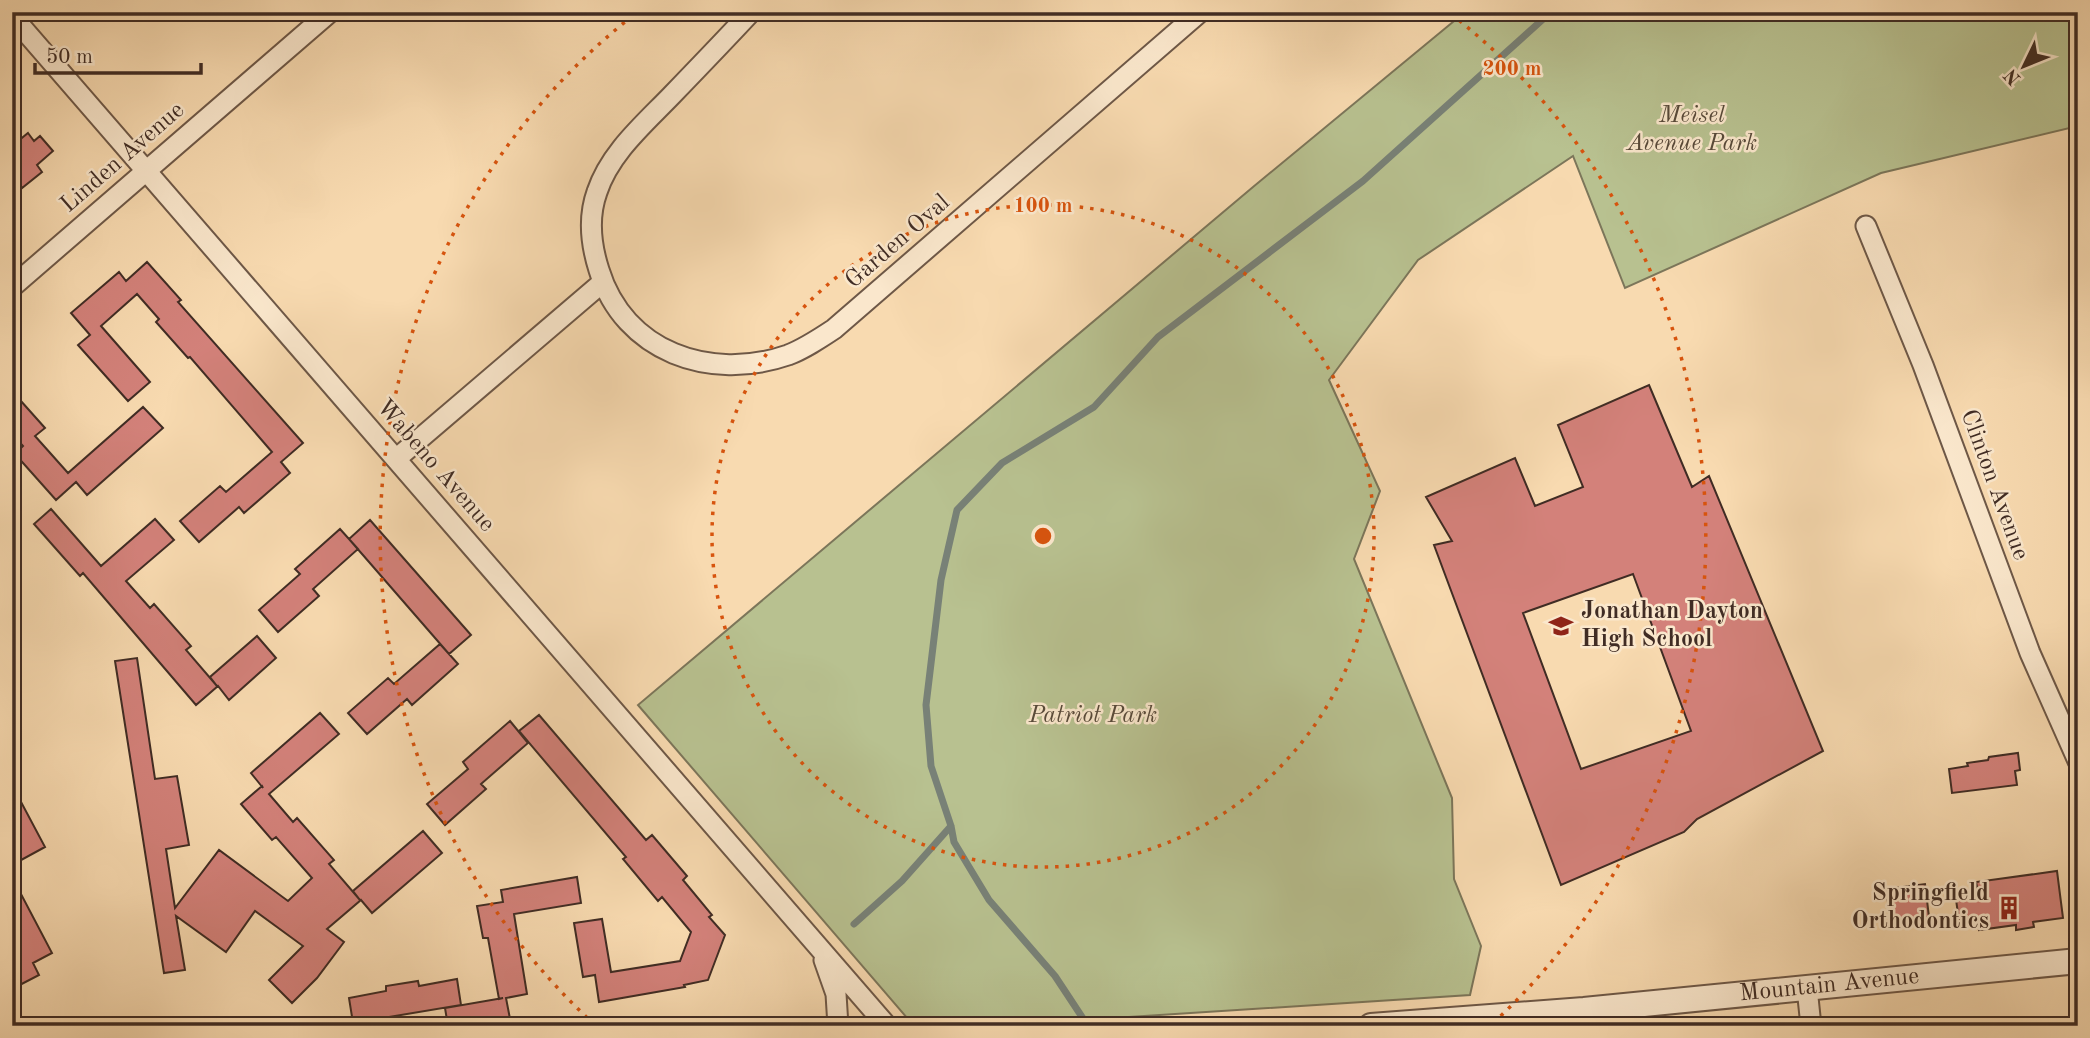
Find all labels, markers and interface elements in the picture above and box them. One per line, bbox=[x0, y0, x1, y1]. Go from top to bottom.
scale bar bbox=[35, 32, 201, 76]
north arrow bbox=[1988, 32, 2058, 102]
text: 50 m bbox=[46, 47, 93, 68]
text: 200 m bbox=[1482, 59, 1542, 80]
text: N bbox=[2001, 64, 2025, 88]
street label: Linden Avenue bbox=[57, 98, 189, 218]
park label: Meisel Avenue Park bbox=[1625, 104, 1757, 156]
street label: Garden Oval bbox=[841, 191, 955, 293]
text: 100 m bbox=[1013, 196, 1073, 217]
street label: Wabeno Avenue bbox=[371, 395, 499, 537]
street label: Clinton Avenue bbox=[1956, 407, 2032, 563]
centre of rings bbox=[1031, 524, 1055, 548]
place label: Jonathan Dayton High School bbox=[1581, 600, 1763, 652]
school or university icon: Jonathan Dayton High School bbox=[1547, 612, 1575, 640]
park label: Patriot Park bbox=[1028, 704, 1157, 728]
place label: Springfield Orthodontics bbox=[1851, 882, 1989, 934]
building icon: Springfield Orthodontics bbox=[1995, 894, 2023, 922]
street label: Mountain Avenue bbox=[1738, 965, 1920, 1007]

